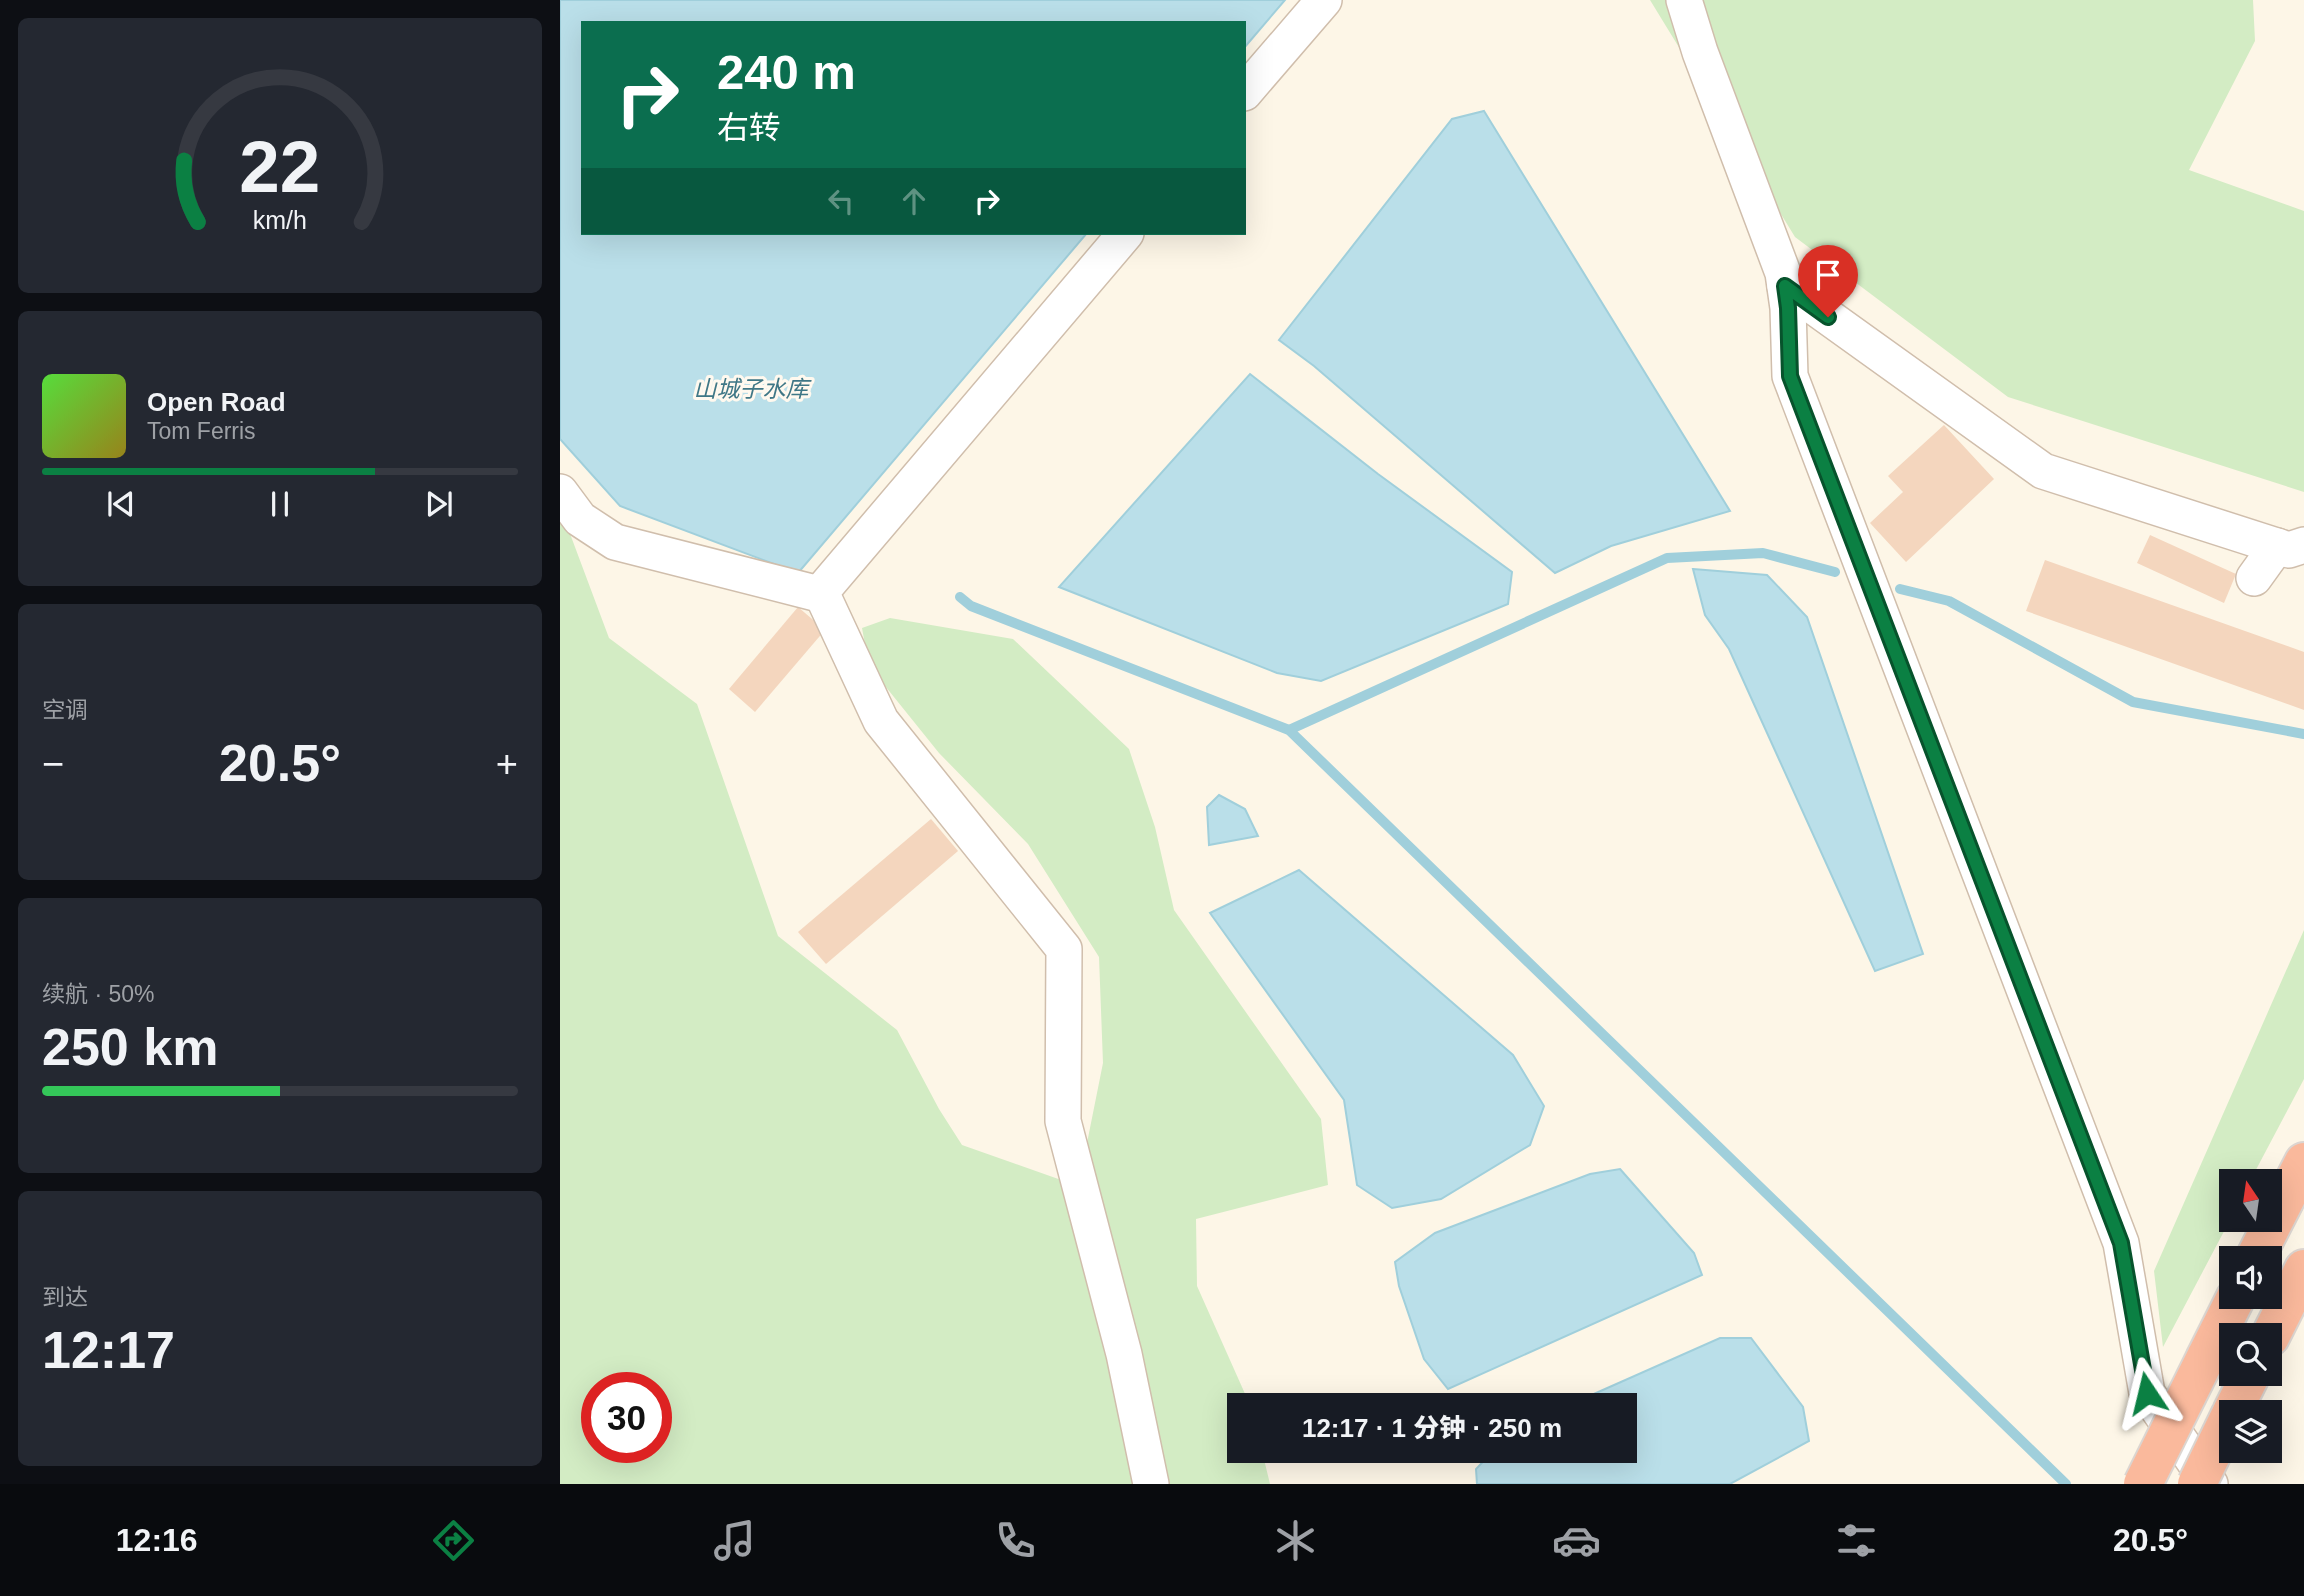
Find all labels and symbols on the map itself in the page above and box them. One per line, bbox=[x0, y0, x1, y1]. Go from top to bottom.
pin bbox=[1798, 245, 1858, 317]
water label: 山城子水库 bbox=[694, 376, 813, 402]
north arrow bbox=[2219, 1169, 2282, 1232]
position arrow bbox=[2110, 1356, 2184, 1430]
speed limit sign: 30 bbox=[581, 1372, 672, 1463]

